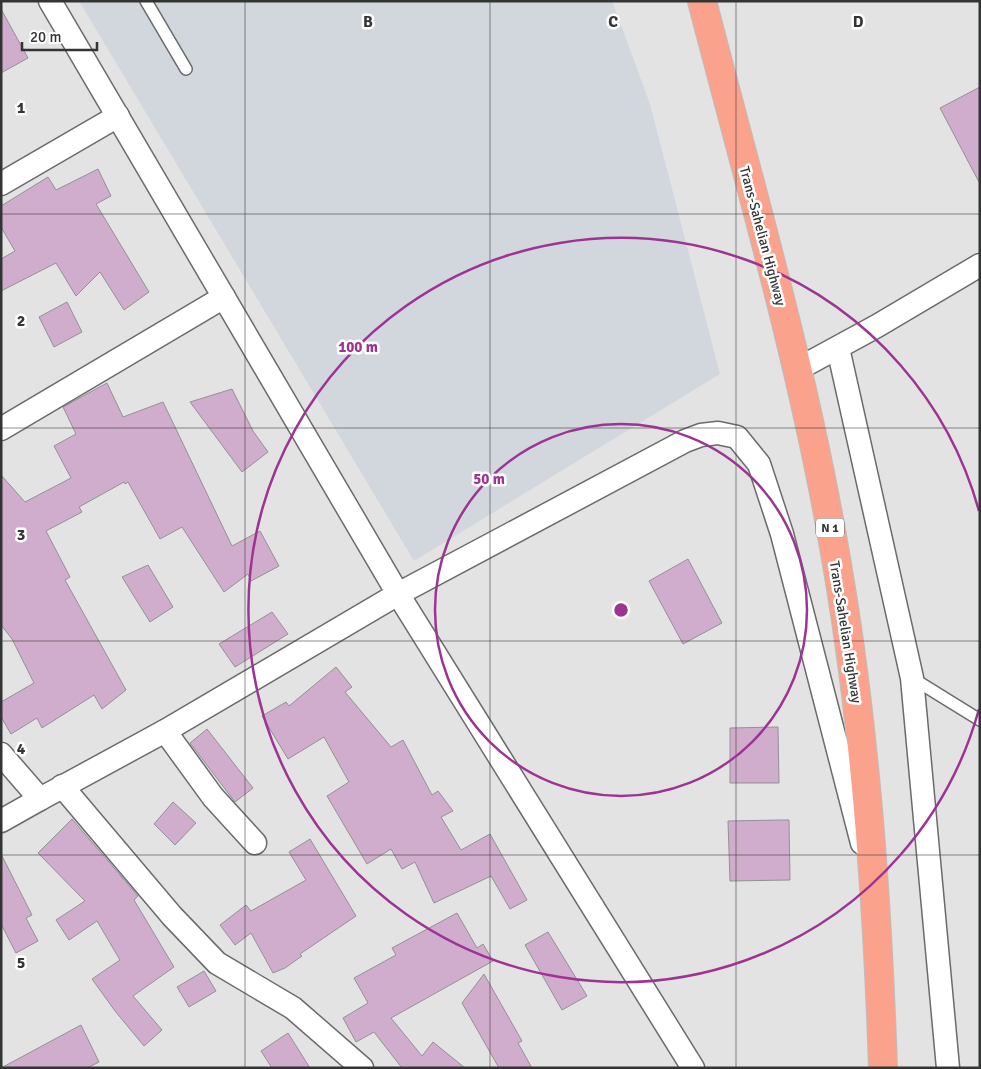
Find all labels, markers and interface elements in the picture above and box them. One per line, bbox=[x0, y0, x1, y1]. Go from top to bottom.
text: B bbox=[363, 12, 373, 32]
text: C bbox=[608, 12, 618, 32]
text: D bbox=[853, 12, 864, 32]
scale bar bbox=[22, 20, 98, 52]
text: 20 m bbox=[30, 28, 61, 46]
text: 1 bbox=[17, 98, 26, 118]
street label: Trans-Sahelian Highway bbox=[736, 165, 789, 308]
text: 2 bbox=[17, 311, 25, 331]
text: 100 m bbox=[338, 338, 378, 356]
text: 50 m bbox=[473, 470, 505, 488]
road number: N 1 bbox=[816, 518, 844, 538]
text: 3 bbox=[17, 525, 25, 545]
street label: Trans-Sahelian Highway bbox=[826, 560, 865, 705]
centre of rings bbox=[612, 601, 630, 619]
text: 4 bbox=[17, 739, 26, 759]
text: 5 bbox=[17, 953, 25, 973]

